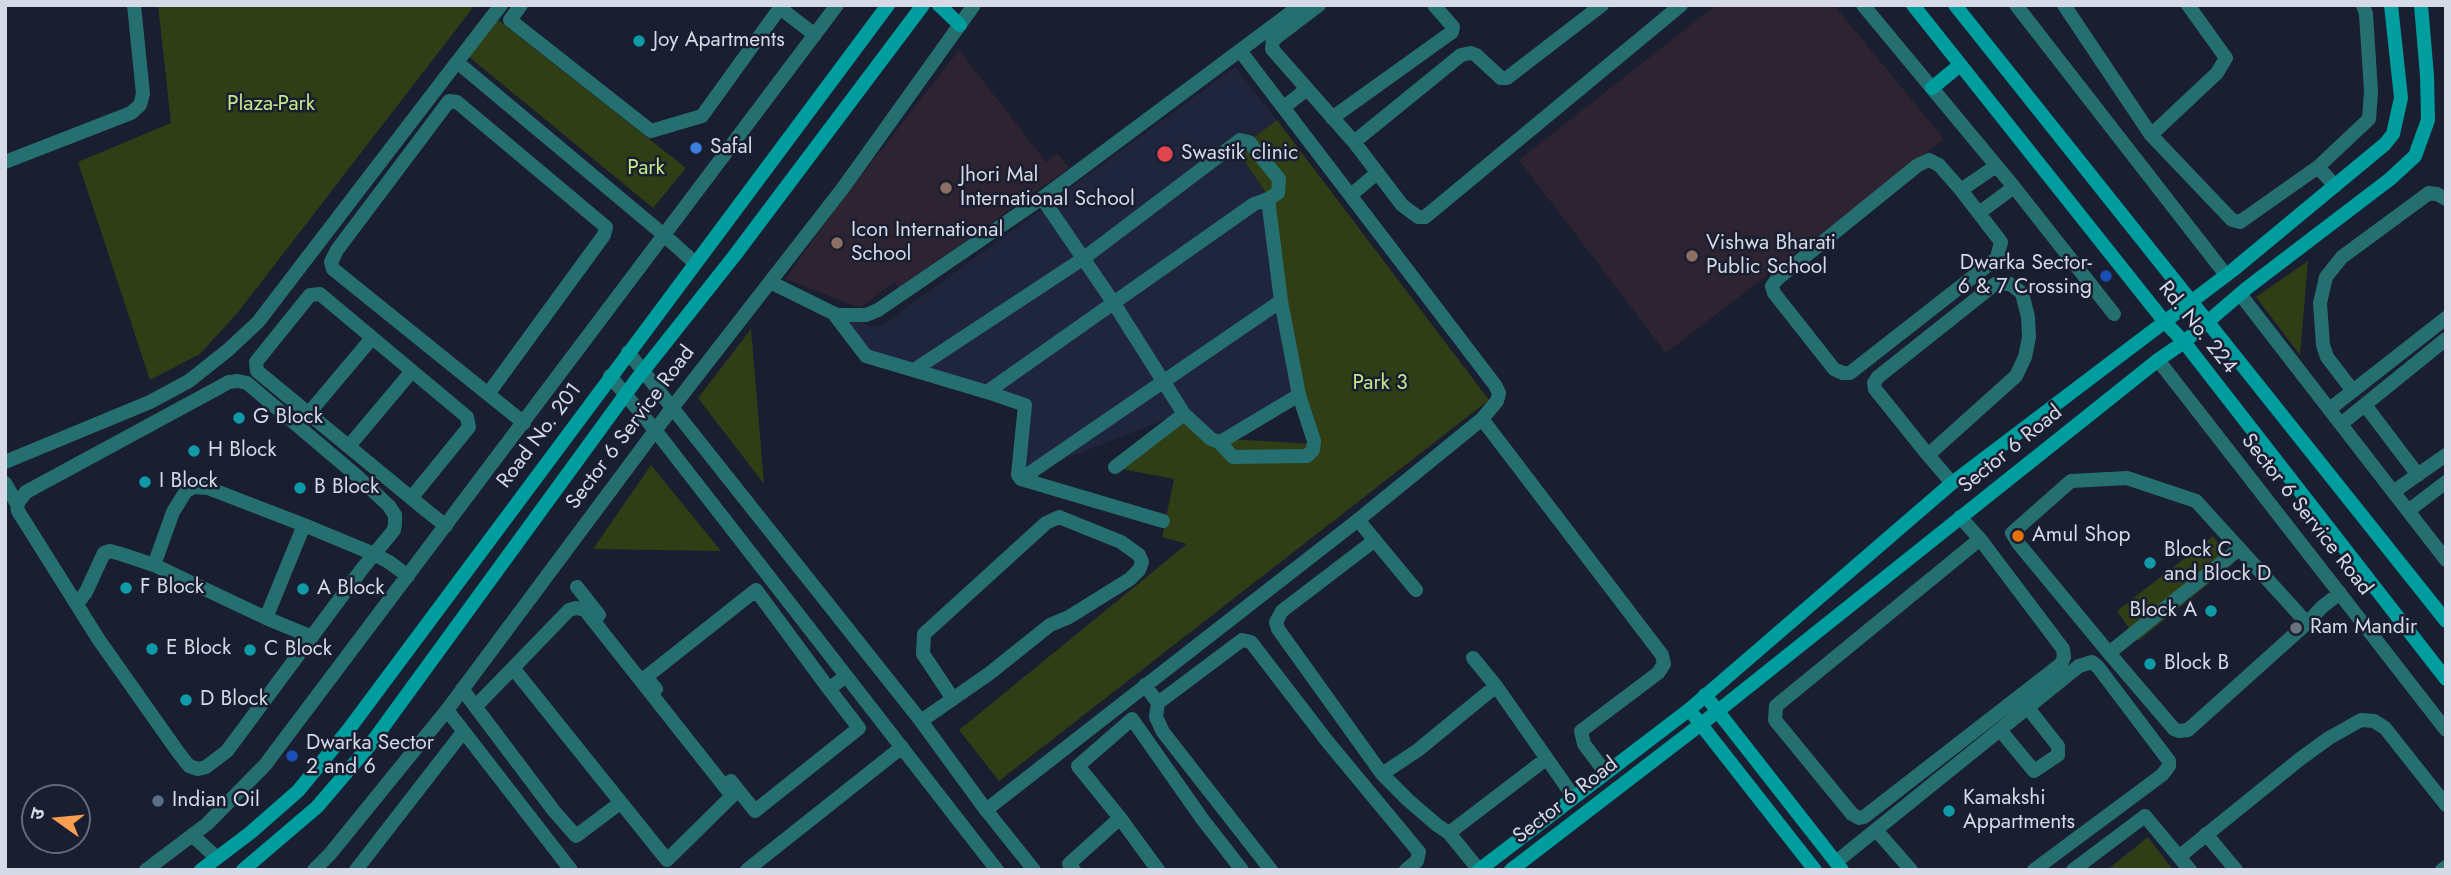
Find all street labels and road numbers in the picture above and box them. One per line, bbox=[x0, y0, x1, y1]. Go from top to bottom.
street label: Rd. No. 224 bbox=[2152, 277, 2242, 379]
street label: Sector 6 Service Road bbox=[561, 341, 701, 515]
street label: Road No. 201 bbox=[492, 379, 588, 493]
street label: Sector 6 Road bbox=[1954, 401, 2068, 499]
street label: Sector 6 Service Road bbox=[2235, 429, 2377, 601]
street label: Sector 6 Road bbox=[1509, 752, 1623, 850]

